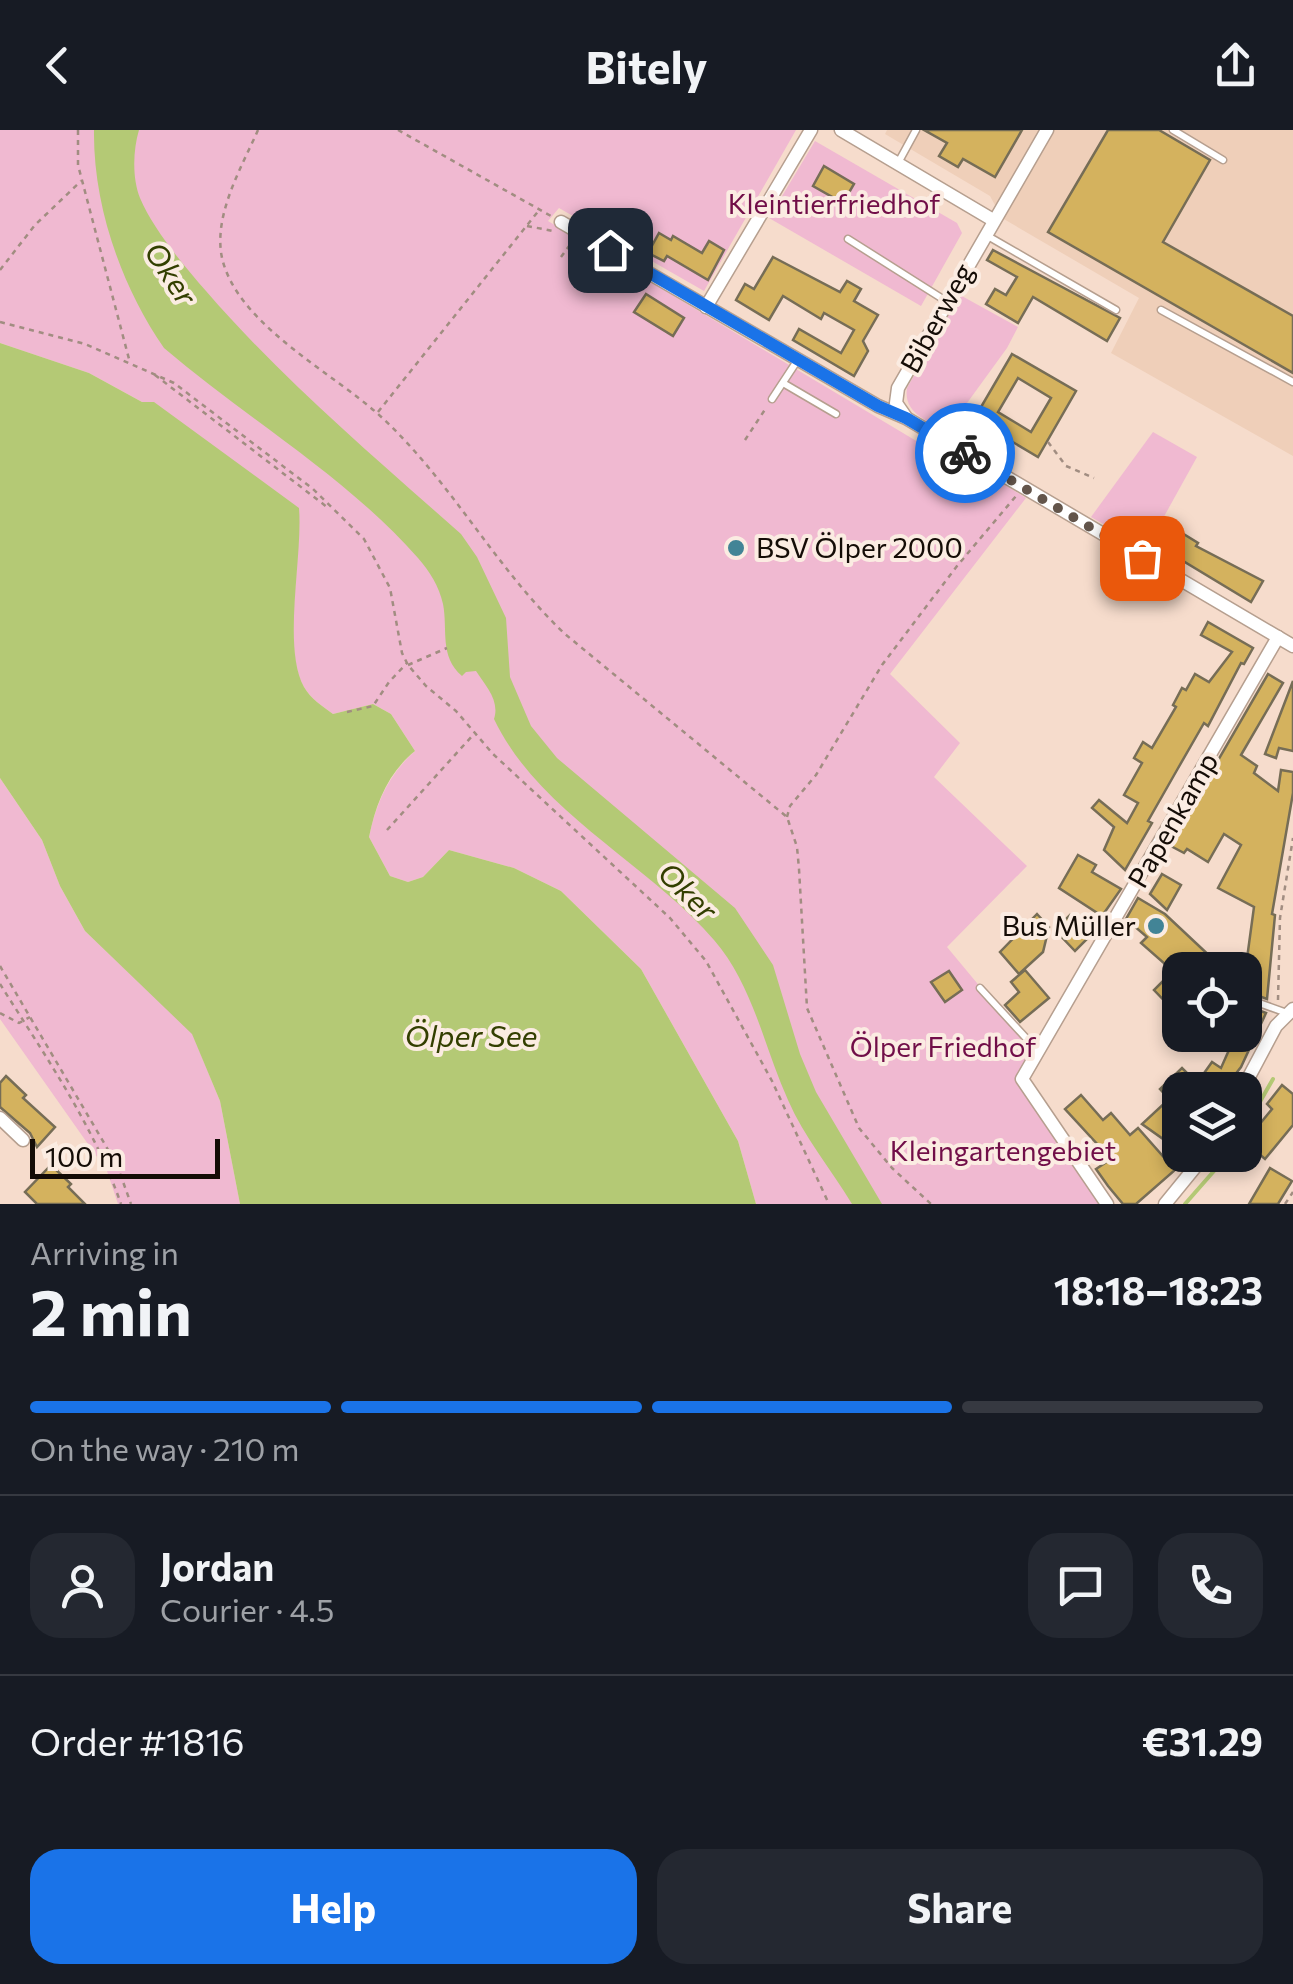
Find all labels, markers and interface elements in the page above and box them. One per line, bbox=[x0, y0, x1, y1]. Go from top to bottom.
icon: back bbox=[30, 38, 85, 93]
text: Bitely bbox=[586, 38, 707, 93]
icon: share bbox=[1208, 38, 1263, 93]
park label: Kleintierfriedhof bbox=[728, 186, 940, 220]
pin bbox=[568, 208, 653, 293]
icon: home bbox=[583, 223, 638, 278]
water label: Oker bbox=[138, 234, 207, 312]
street label: Biberweg bbox=[892, 257, 980, 378]
courier bbox=[915, 403, 1015, 503]
icon: bike bbox=[938, 426, 993, 481]
pin bbox=[1100, 516, 1185, 601]
place label: BSV Ölper 2000 bbox=[756, 530, 963, 564]
icon: bag bbox=[1115, 531, 1170, 586]
marker: BSV Ölper 2000 bbox=[725, 537, 747, 559]
street label: Papenkamp bbox=[1120, 746, 1224, 893]
water label: Oker bbox=[651, 853, 727, 928]
place label: Bus Müller bbox=[1002, 908, 1136, 942]
marker: Bus Müller bbox=[1145, 915, 1167, 937]
map controls bbox=[1162, 952, 1262, 1172]
button: locate bbox=[1162, 952, 1262, 1052]
water label: Ölper See bbox=[405, 1016, 538, 1053]
park label: Ölper Friedhof bbox=[850, 1029, 1036, 1063]
button: layers bbox=[1162, 1072, 1262, 1172]
park label: Kleingartengebiet bbox=[890, 1133, 1116, 1167]
scale bar bbox=[30, 1134, 220, 1178]
text: 100 m bbox=[45, 1139, 123, 1173]
text: Arriving in bbox=[30, 1232, 179, 1272]
text: 18:18–18:23 bbox=[1054, 1266, 1263, 1313]
text: 2 min bbox=[30, 1270, 192, 1349]
text: On the way · 210 m bbox=[30, 1428, 299, 1468]
button: person bbox=[30, 1533, 135, 1638]
button: chat bbox=[1028, 1533, 1133, 1638]
button: phone bbox=[1158, 1533, 1263, 1638]
text: Jordan bbox=[160, 1542, 274, 1589]
text: Courier · 4.5 bbox=[160, 1589, 334, 1629]
text: Order #1816 bbox=[30, 1717, 245, 1764]
text: €31.29 bbox=[1142, 1717, 1263, 1764]
button: Help bbox=[30, 1849, 637, 1964]
button: Share bbox=[657, 1849, 1263, 1964]

